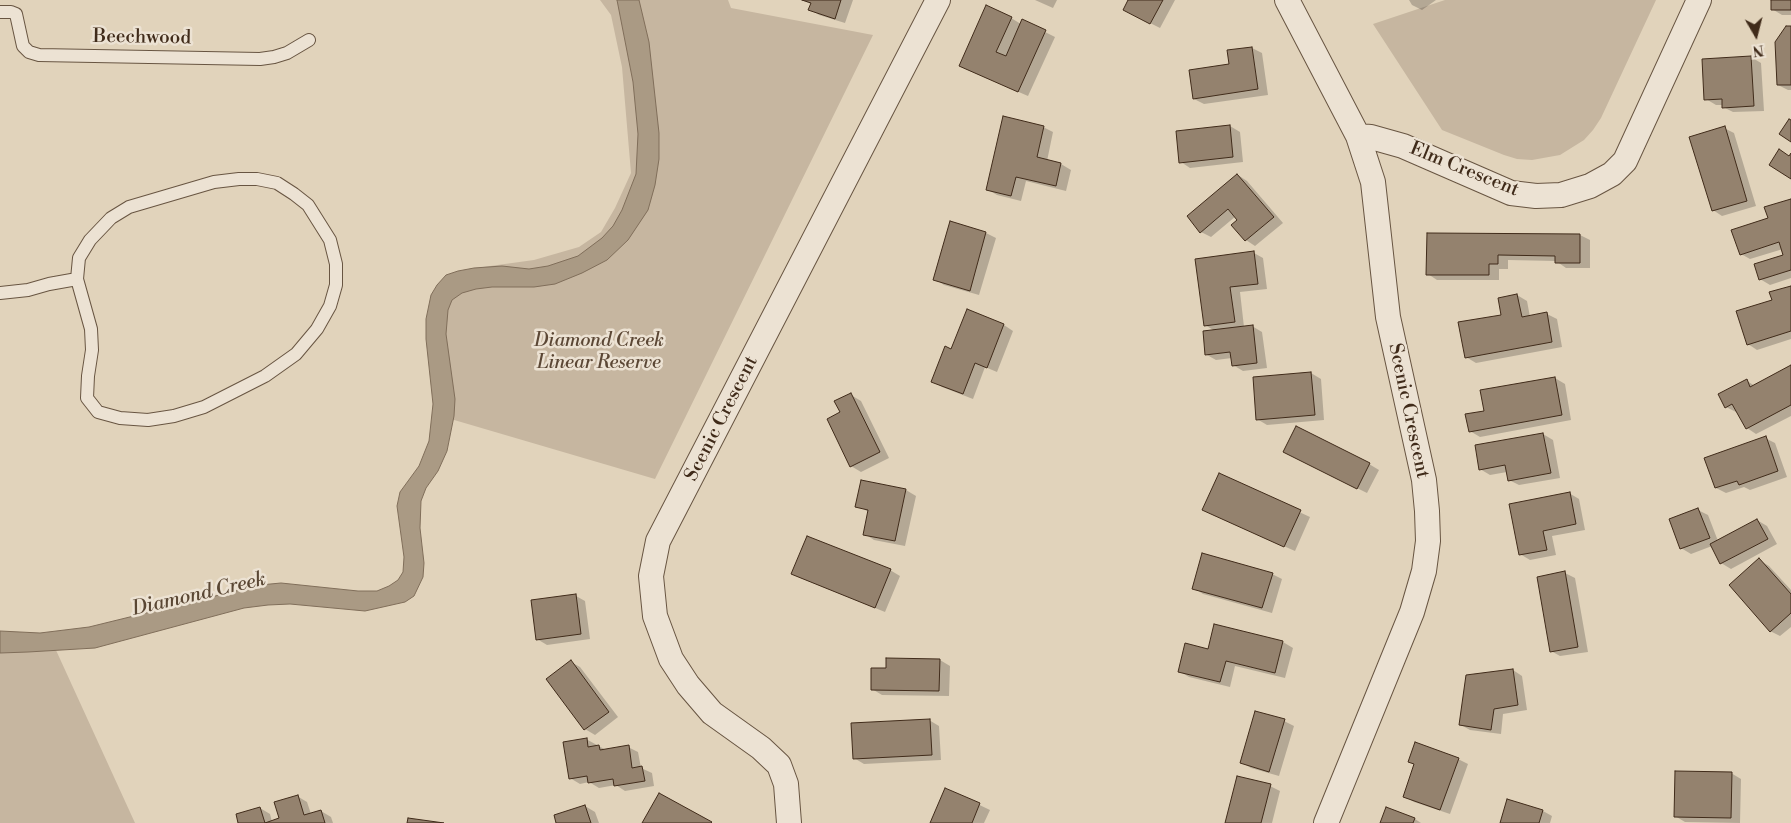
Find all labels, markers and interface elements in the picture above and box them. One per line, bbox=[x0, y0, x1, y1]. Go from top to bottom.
north arrow bbox=[1731, 10, 1781, 60]
street label: Beechwood bbox=[93, 26, 191, 50]
text: N bbox=[1751, 40, 1765, 60]
street label: Elm Crescent bbox=[1406, 138, 1522, 202]
park label: Diamond Creek Linear Reserve bbox=[534, 330, 664, 374]
street label: Scenic Crescent bbox=[1383, 341, 1433, 481]
street label: Scenic Crescent bbox=[681, 353, 763, 485]
water label: Diamond Creek bbox=[130, 568, 268, 622]

